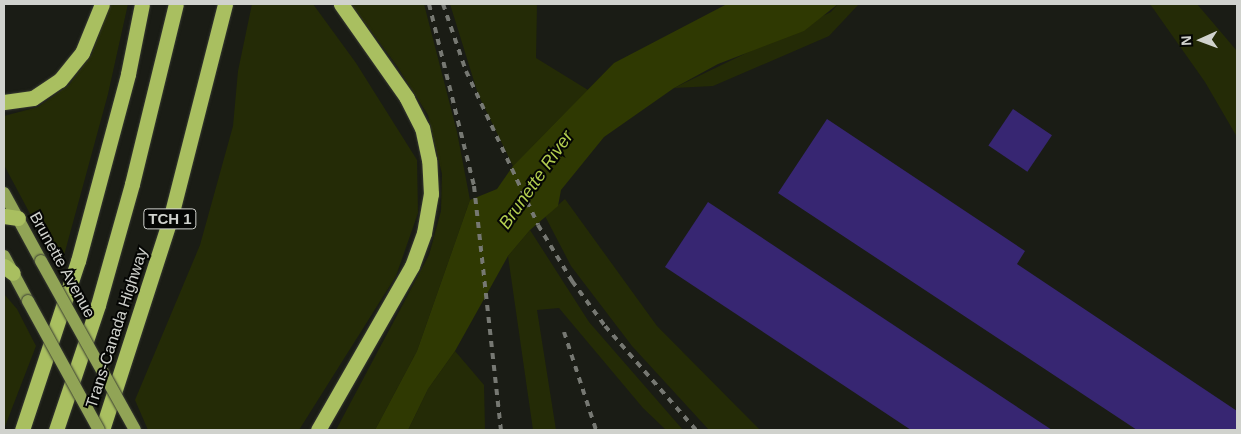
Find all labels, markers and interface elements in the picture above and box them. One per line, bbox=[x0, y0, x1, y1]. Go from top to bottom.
north arrow bbox=[1176, 15, 1226, 65]
text: N bbox=[1178, 35, 1194, 46]
water label: Brunette River bbox=[494, 127, 578, 233]
road number: TCH 1 bbox=[142, 206, 198, 232]
street label: Brunette Avenue bbox=[25, 208, 99, 322]
street label: Trans-Canada Highway bbox=[82, 245, 152, 411]

